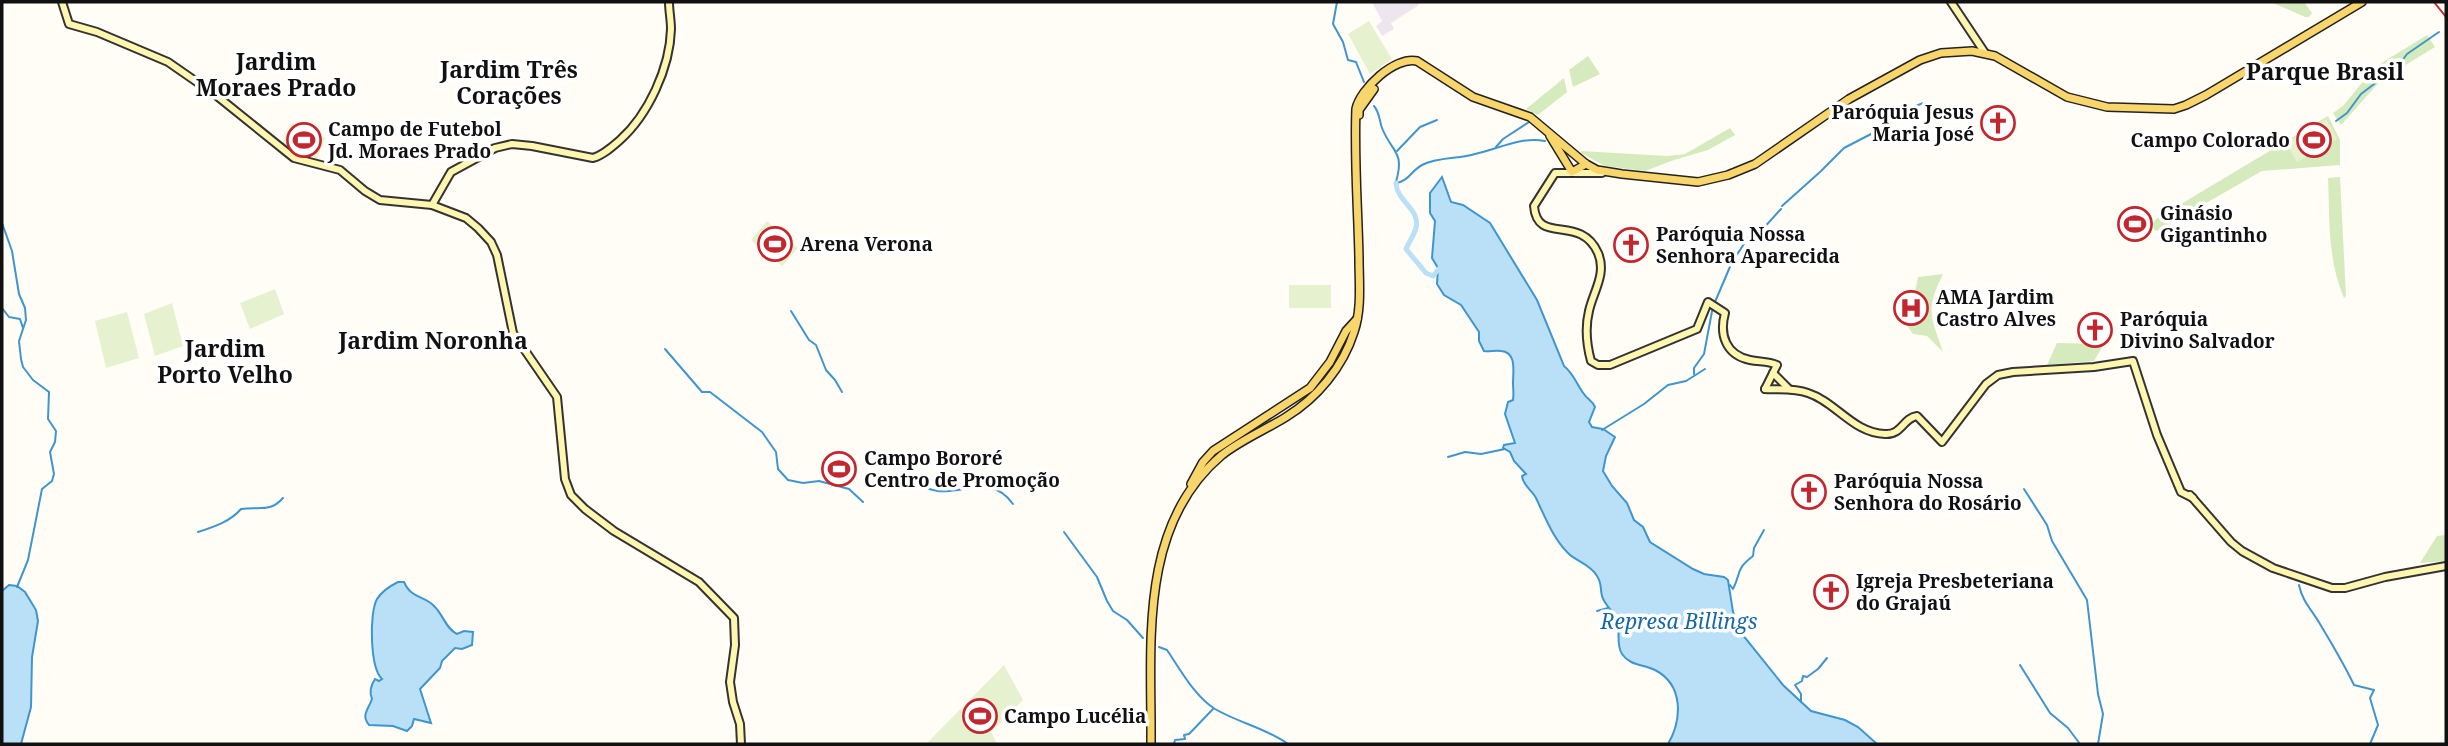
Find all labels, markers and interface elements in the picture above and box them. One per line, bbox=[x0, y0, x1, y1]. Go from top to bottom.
district label: Jardim Moraes Prado bbox=[196, 45, 356, 103]
district label: Jardim Três Corações bbox=[439, 53, 578, 111]
district label: Parque Brasil bbox=[2246, 55, 2404, 87]
place label: Paróquia Jesus Maria José bbox=[1832, 99, 1974, 147]
church icon: Paróquia Jesus Maria José bbox=[1979, 104, 2017, 142]
place label: Campo de Futebol Jd. Moraes Prado bbox=[327, 116, 502, 164]
sports icon: Campo de Futebol Jd. Moraes Prado bbox=[285, 121, 323, 159]
sports icon: Campo Colorado bbox=[2295, 121, 2333, 159]
place label: Campo Colorado bbox=[2131, 127, 2290, 153]
place label: Ginásio Gigantinho bbox=[2160, 200, 2267, 248]
sports icon: Ginásio Gigantinho bbox=[2116, 205, 2154, 243]
place label: Paróquia Nossa Senhora Aparecida bbox=[1656, 221, 1840, 269]
sports icon: Arena Verona bbox=[756, 225, 794, 263]
church icon: Paróquia Nossa Senhora Aparecida bbox=[1612, 226, 1650, 264]
place label: Arena Verona bbox=[800, 231, 933, 257]
place label: AMA Jardim Castro Alves bbox=[1936, 284, 2056, 332]
hospital icon: AMA Jardim Castro Alves bbox=[1892, 289, 1930, 327]
place label: Paróquia Divino Salvador bbox=[2120, 306, 2275, 354]
church icon: Paróquia Divino Salvador bbox=[2076, 311, 2114, 349]
district label: Jardim Noronha bbox=[337, 324, 528, 356]
district label: Jardim Porto Velho bbox=[157, 332, 293, 390]
place label: Campo Bororé Centro de Promoção bbox=[864, 445, 1060, 493]
sports icon: Campo Bororé Centro de Promoção bbox=[820, 450, 858, 488]
place label: Paróquia Nossa Senhora do Rosário bbox=[1834, 468, 2022, 516]
church icon: Paróquia Nossa Senhora do Rosário bbox=[1790, 473, 1828, 511]
place label: Igreja Presbeteriana do Grajaú bbox=[1856, 568, 2054, 616]
church icon: Igreja Presbeteriana do Grajaú bbox=[1812, 573, 1850, 611]
water label: Represa Billings bbox=[1600, 607, 1758, 635]
sports icon: Campo Lucélia bbox=[961, 697, 999, 735]
place label: Campo Lucélia bbox=[1004, 703, 1146, 729]

